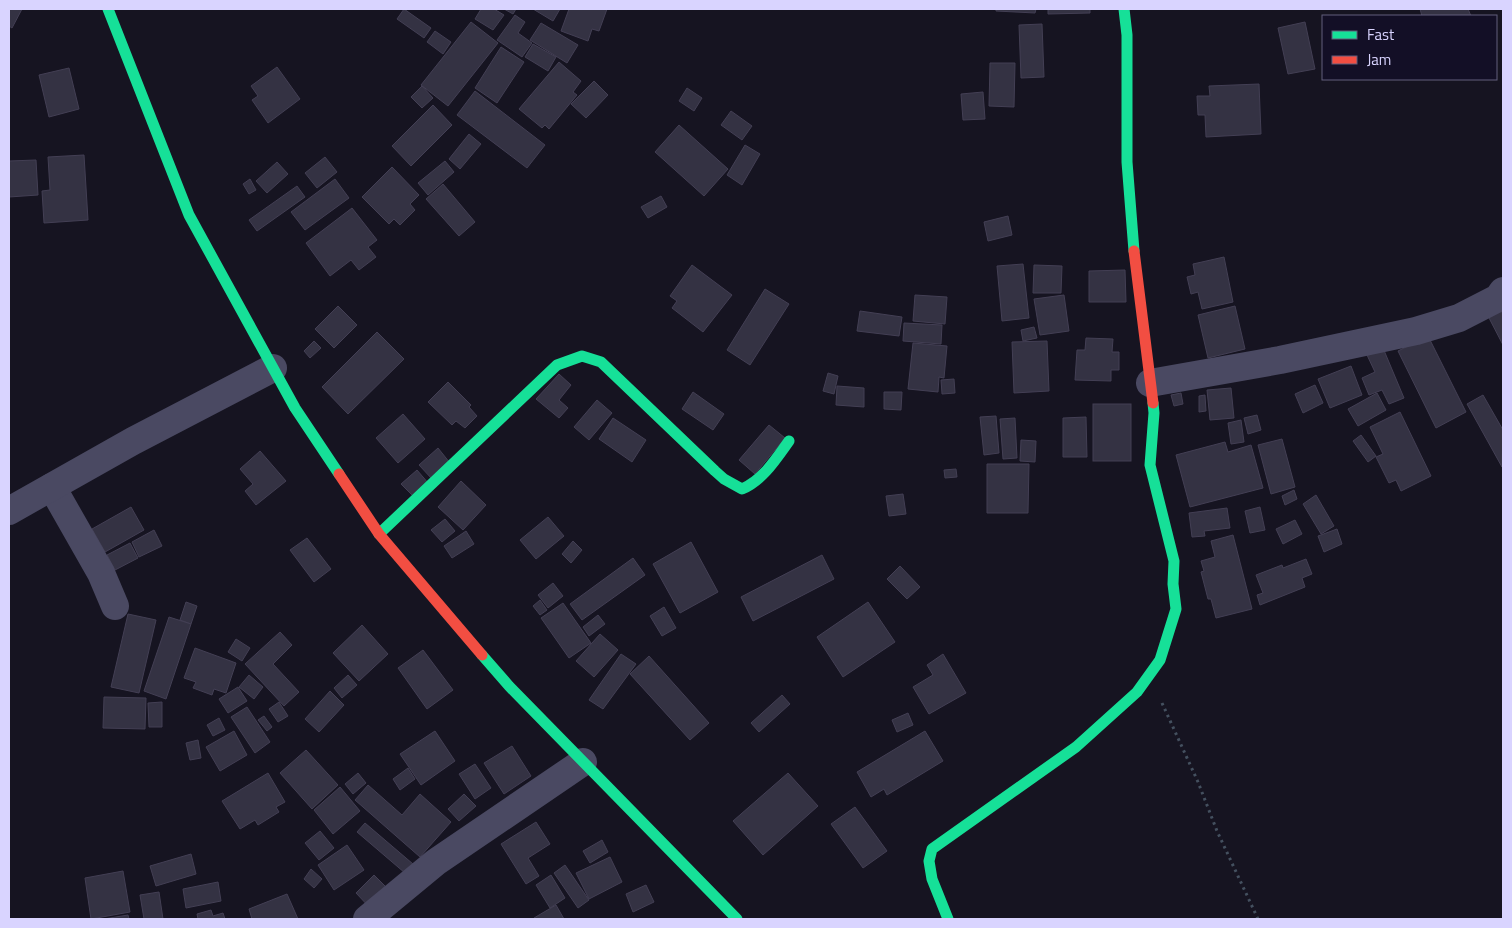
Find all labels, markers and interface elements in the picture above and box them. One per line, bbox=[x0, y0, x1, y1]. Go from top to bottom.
legend bbox=[1322, 15, 1497, 80]
text: Fast bbox=[1367, 23, 1395, 46]
text: Jam bbox=[1367, 48, 1391, 71]

